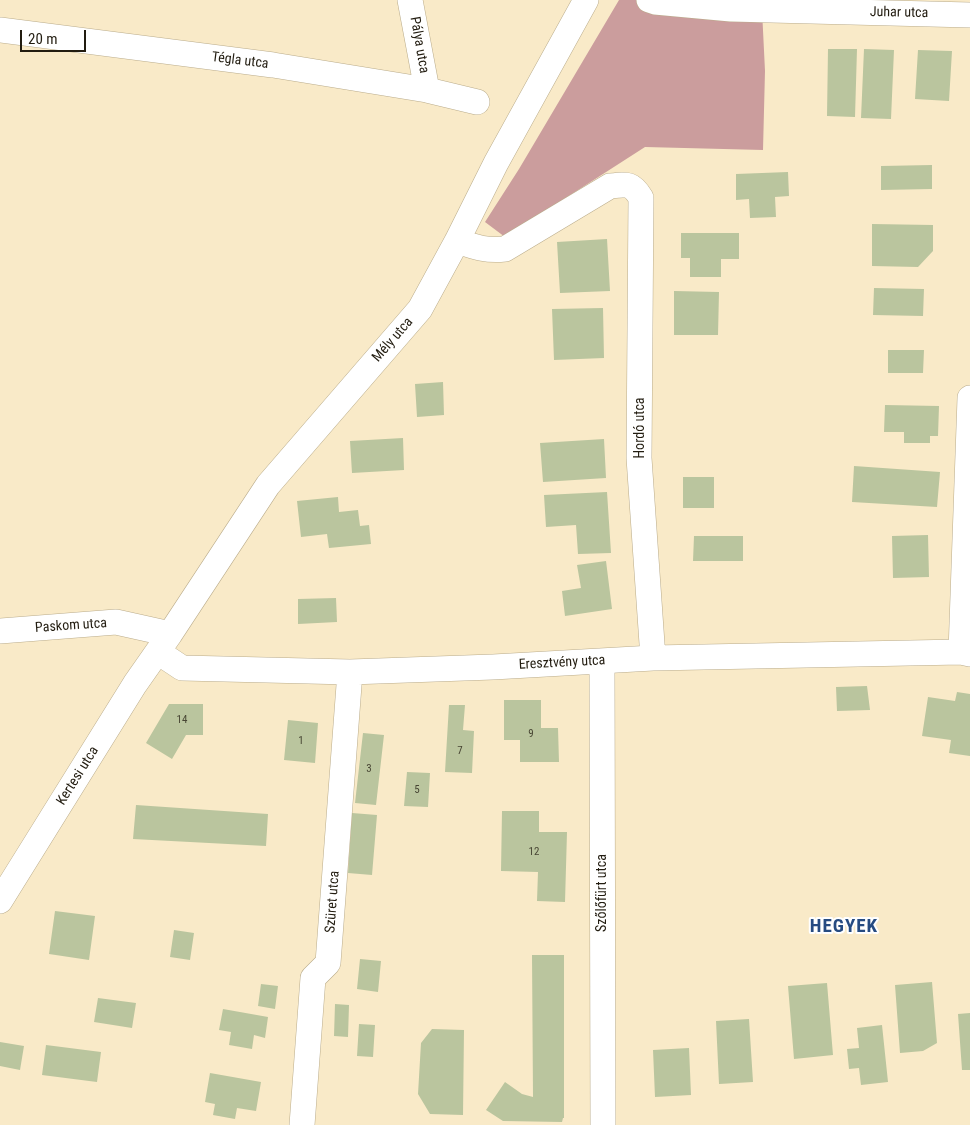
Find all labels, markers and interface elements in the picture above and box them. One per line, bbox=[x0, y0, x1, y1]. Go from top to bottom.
street label: Juhar utca bbox=[870, 4, 928, 22]
street label: Pálya utca bbox=[406, 15, 432, 75]
scale bar bbox=[22, 20, 89, 52]
text: 20 m bbox=[28, 30, 58, 48]
street label: Tégla utca bbox=[211, 49, 269, 73]
street label: Mély utca bbox=[369, 314, 417, 366]
street label: Hordó utca bbox=[632, 397, 648, 459]
street label: Paskom utca bbox=[35, 615, 107, 637]
street label: Eresztvény utca bbox=[518, 652, 606, 674]
house number: 14 bbox=[177, 713, 187, 727]
house number: 9 bbox=[528, 727, 534, 741]
house number: 1 bbox=[298, 734, 304, 748]
street label: Kertesi utca bbox=[53, 743, 103, 809]
house number: 7 bbox=[457, 744, 463, 758]
house number: 3 bbox=[366, 762, 372, 776]
house number: 5 bbox=[414, 783, 420, 797]
house number: 12 bbox=[529, 845, 539, 859]
street label: Szőlőfürt utca bbox=[594, 854, 610, 932]
street label: Szüret utca bbox=[322, 870, 344, 934]
district label: HEGYEK bbox=[809, 916, 879, 938]

